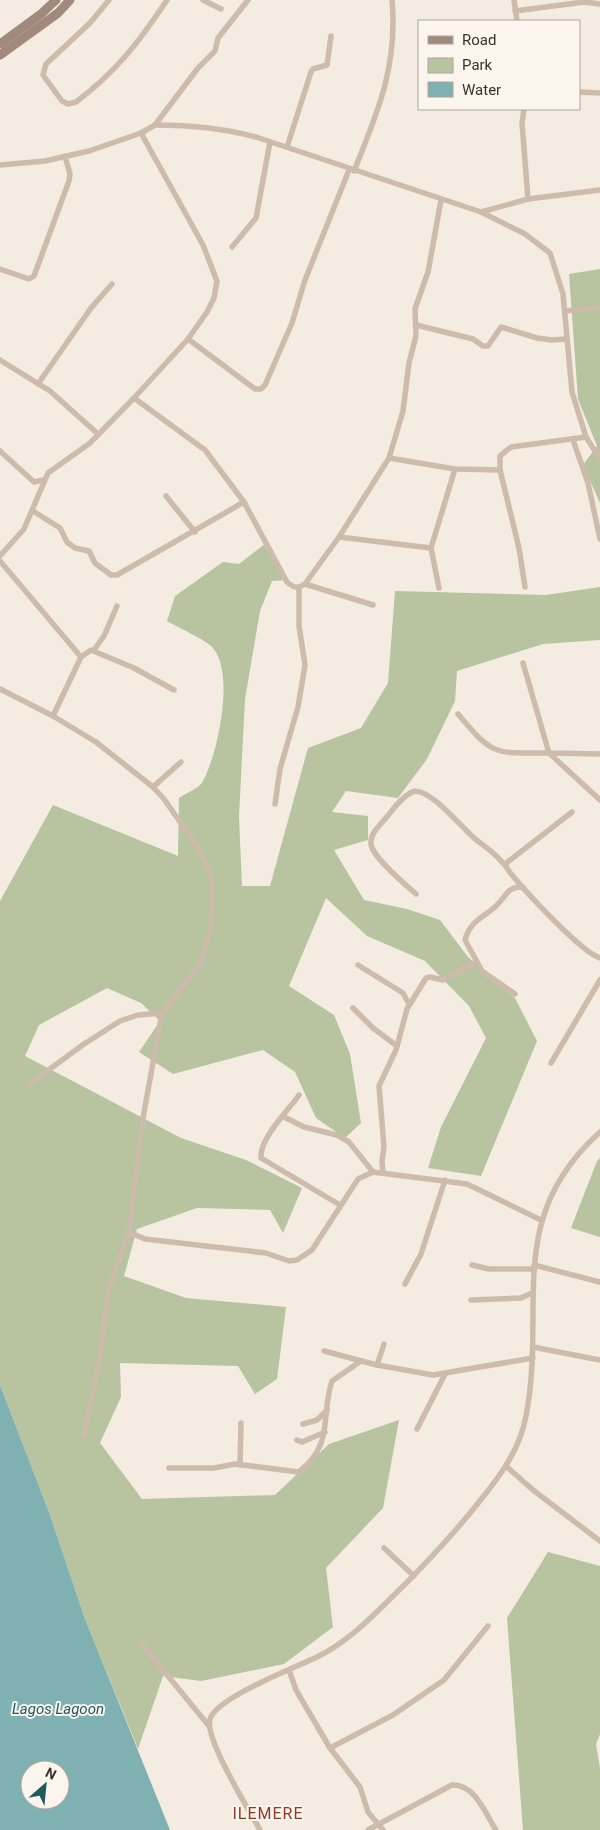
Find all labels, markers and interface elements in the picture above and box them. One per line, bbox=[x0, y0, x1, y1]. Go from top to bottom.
legend bbox=[418, 20, 580, 110]
text: Road bbox=[462, 31, 496, 49]
text: Park bbox=[462, 56, 493, 74]
text: Water bbox=[462, 81, 501, 99]
water label: Lagos Lagoon bbox=[12, 1700, 104, 1718]
north arrow bbox=[20, 1760, 70, 1810]
text: N bbox=[43, 1764, 59, 1783]
district label: ILEMERE bbox=[232, 1804, 304, 1823]

